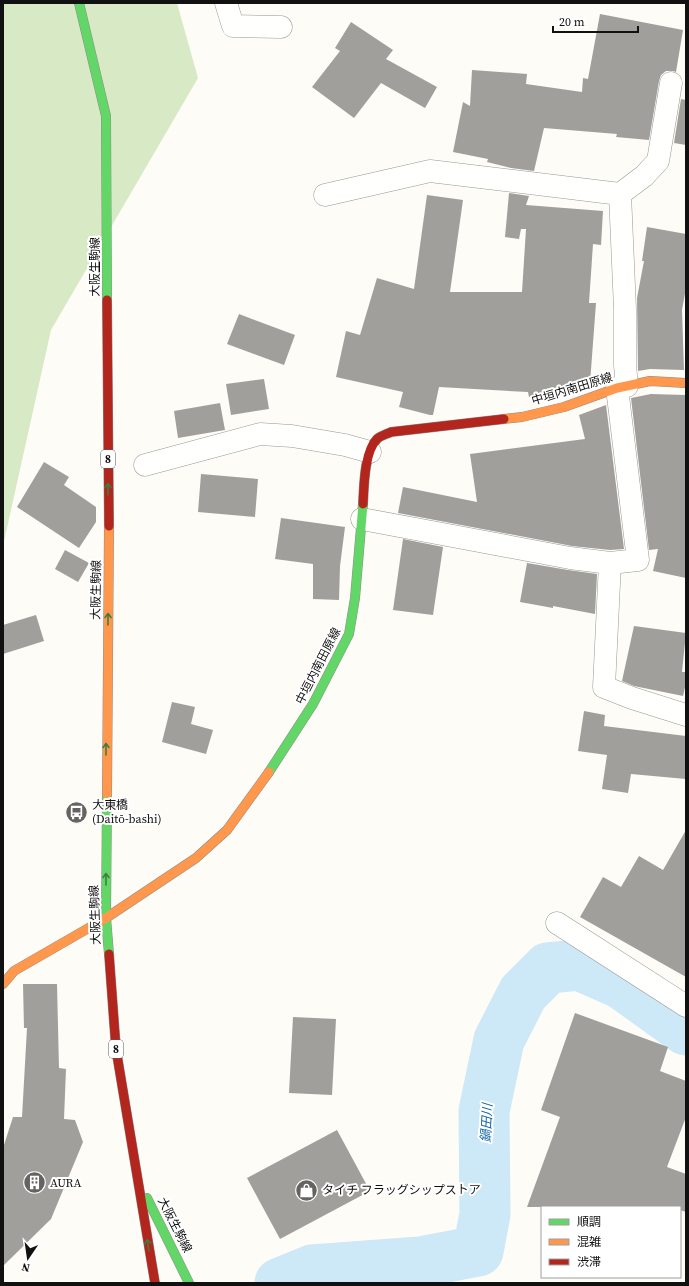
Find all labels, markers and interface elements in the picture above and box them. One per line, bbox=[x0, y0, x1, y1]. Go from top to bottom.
scale bar bbox=[553, 8, 638, 34]
text: 20 m bbox=[559, 14, 585, 30]
street label: 大阪生駒線 bbox=[87, 237, 103, 297]
street label: 中垣内南田原線 bbox=[529, 369, 615, 409]
road number: 8 bbox=[101, 450, 115, 468]
one-way arrow bbox=[105, 483, 112, 496]
street label: 大阪生駒線 bbox=[87, 560, 105, 620]
one-way arrow bbox=[104, 613, 112, 626]
street label: 中垣内南田原線 bbox=[292, 625, 344, 707]
one-way arrow bbox=[102, 743, 110, 756]
place label: 大東橋 (Daitō-bashi) bbox=[92, 797, 162, 827]
bus stop icon: 大東橋 (Daitō-bashi) bbox=[64, 799, 90, 825]
one-way arrow bbox=[102, 873, 110, 886]
street label: 大阪生駒線 bbox=[86, 885, 104, 945]
road number: 8 bbox=[109, 1040, 123, 1058]
water label: 鍋田川 bbox=[477, 1101, 496, 1143]
building icon: AURA bbox=[21, 1170, 47, 1196]
place label: AURA bbox=[50, 1175, 82, 1191]
shop icon: タイチ フラッグシップストア bbox=[293, 1177, 319, 1203]
place label: タイチ フラッグシップストア bbox=[322, 1182, 481, 1198]
street label: 大阪生駒線 bbox=[154, 1195, 196, 1255]
legend bbox=[541, 1206, 681, 1278]
text: 順調 bbox=[577, 1214, 601, 1230]
text: 混雑 bbox=[577, 1234, 601, 1250]
north arrow bbox=[8, 1238, 48, 1278]
one-way arrow bbox=[144, 1238, 152, 1251]
text: 渋滞 bbox=[577, 1254, 601, 1270]
text: N bbox=[20, 1259, 31, 1275]

